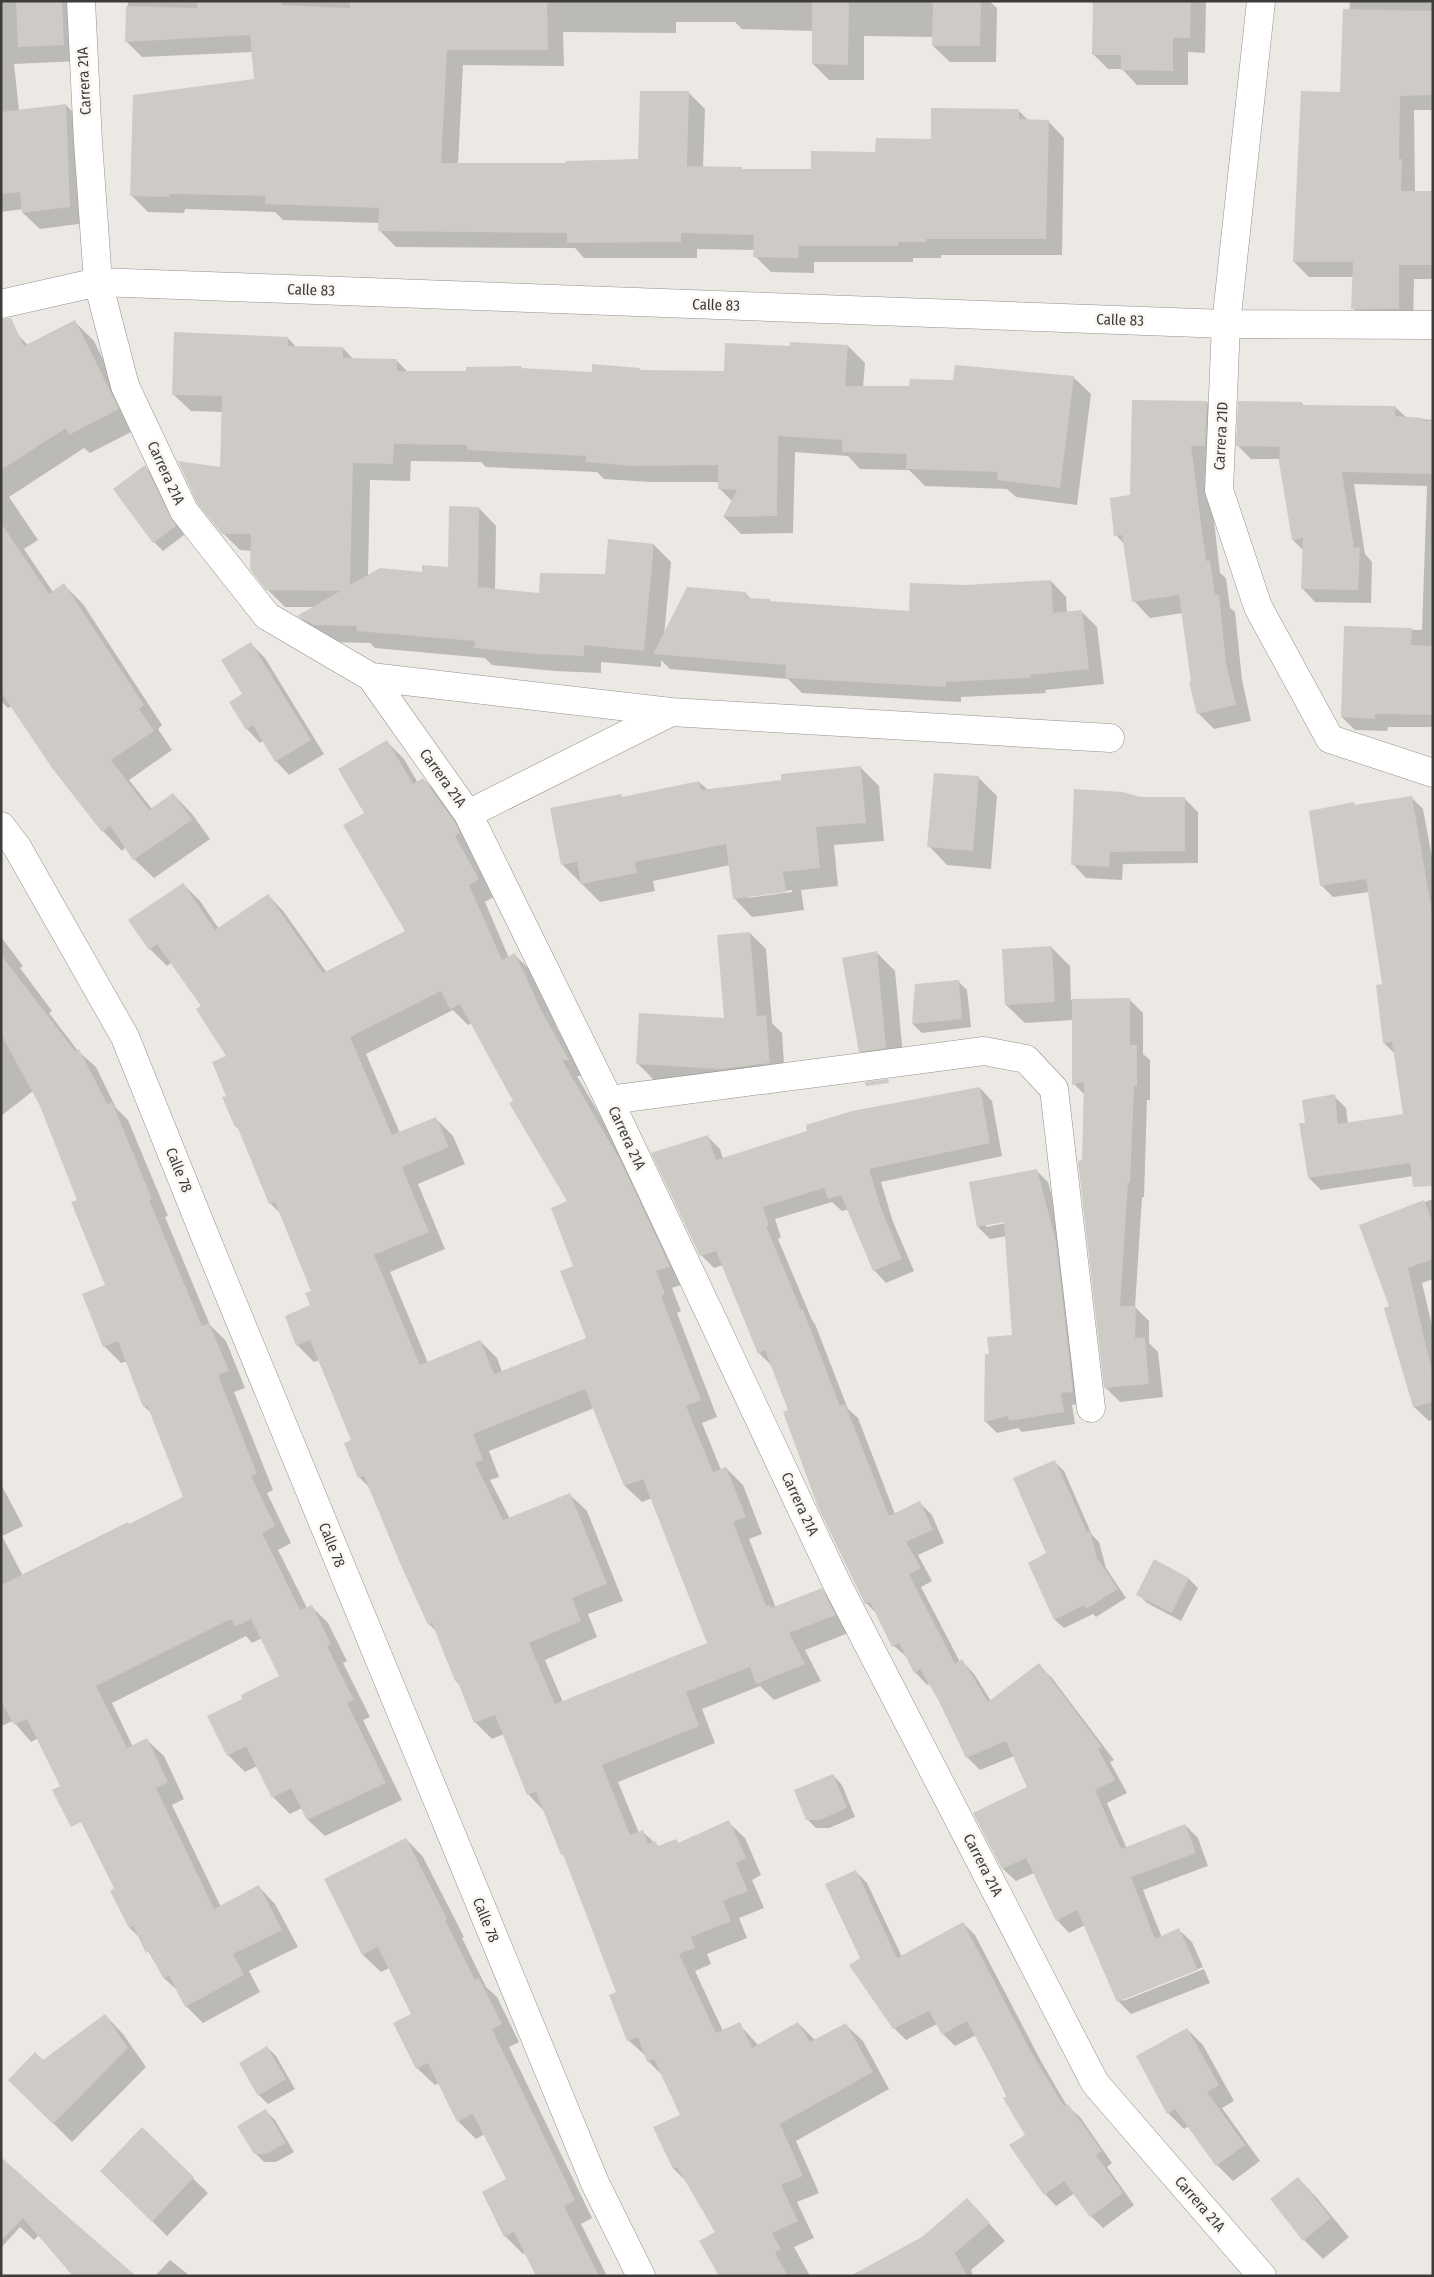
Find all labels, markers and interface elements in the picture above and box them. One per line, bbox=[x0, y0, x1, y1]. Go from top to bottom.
street label: Carrera 21A bbox=[73, 46, 95, 115]
street label: Calle 83 bbox=[287, 280, 335, 300]
street label: Calle 83 bbox=[692, 295, 740, 315]
street label: Calle 83 bbox=[1096, 310, 1144, 330]
street label: Carrera 21D bbox=[1210, 401, 1232, 471]
street label: Carrera 21A bbox=[143, 438, 189, 508]
street label: Carrera 21A bbox=[416, 745, 470, 811]
street label: Carrera 21A bbox=[604, 1103, 650, 1173]
street label: Calle 78 bbox=[162, 1145, 196, 1195]
street label: Carrera 21A bbox=[777, 1469, 823, 1539]
street label: Calle 78 bbox=[315, 1520, 349, 1570]
street label: Carrera 21A bbox=[960, 1831, 1006, 1899]
street label: Calle 78 bbox=[469, 1895, 503, 1945]
street label: Carrera 21A bbox=[1171, 2172, 1229, 2236]

